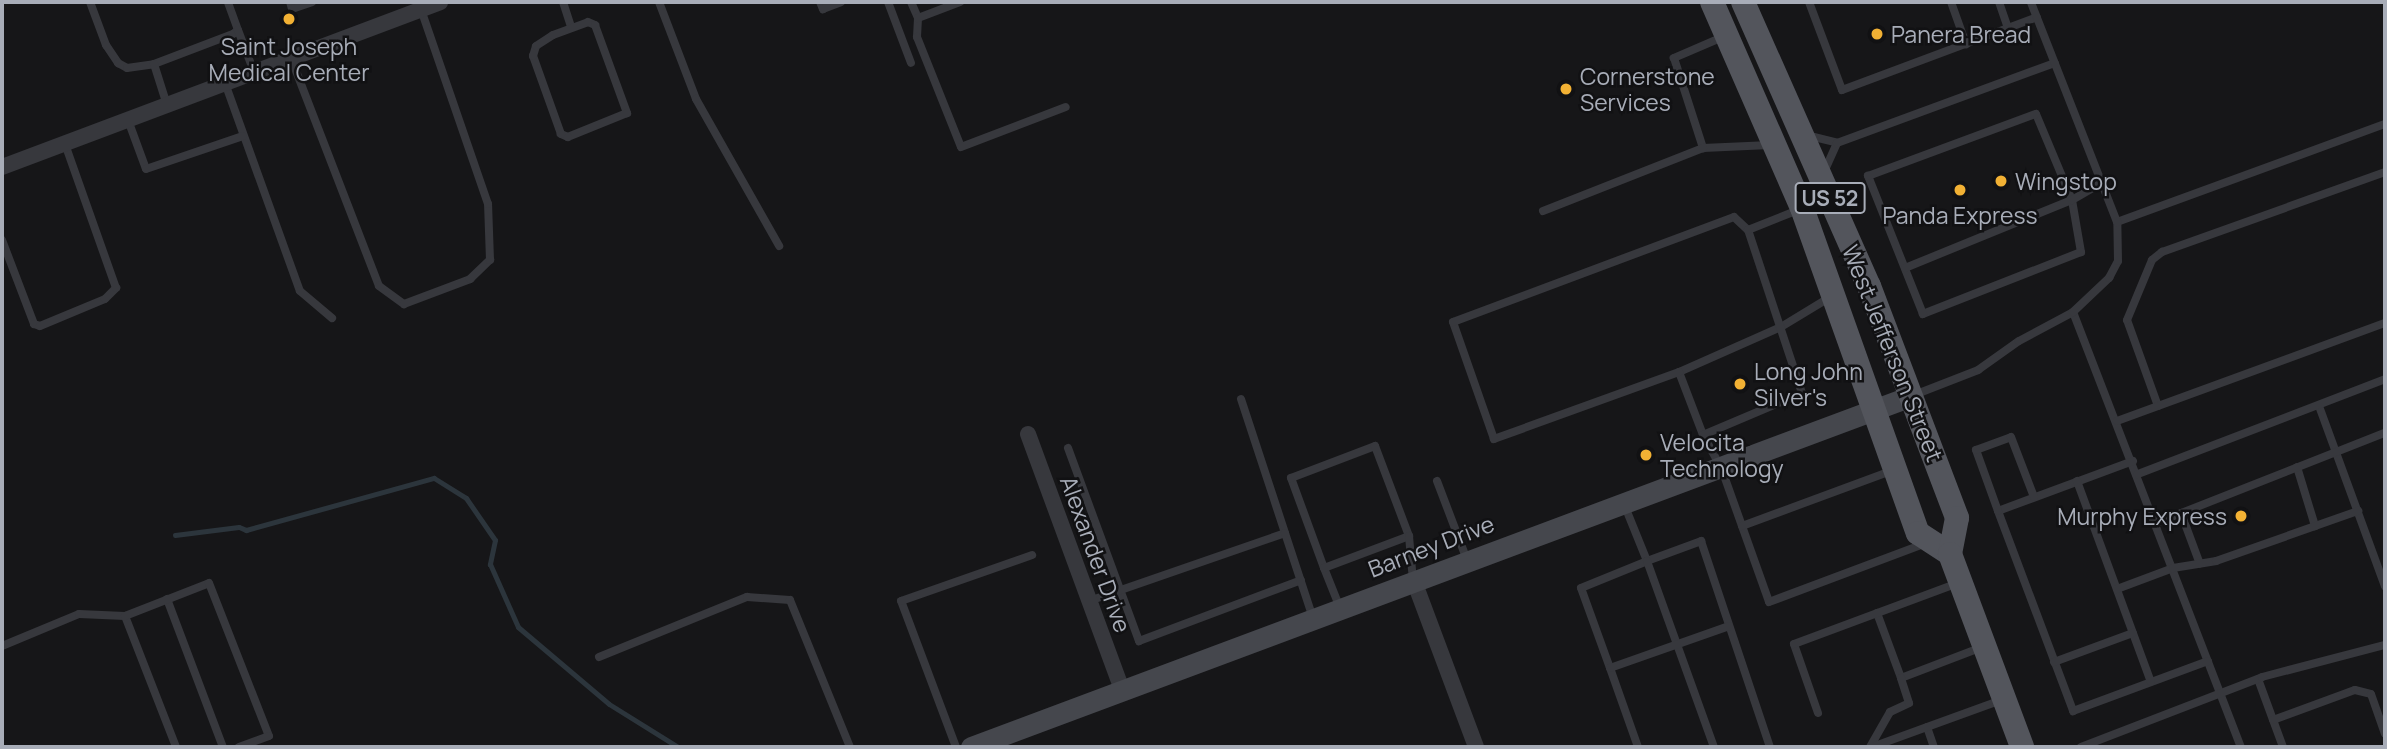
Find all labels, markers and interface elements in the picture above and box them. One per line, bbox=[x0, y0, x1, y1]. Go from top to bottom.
marker: Saint Joseph Medical Center bbox=[279, 9, 299, 29]
place label: Panera Bread bbox=[1891, 20, 2031, 48]
marker: Panera Bread bbox=[1869, 26, 1885, 42]
place label: Saint Joseph Medical Center bbox=[209, 32, 369, 86]
place label: Cornerstone Services bbox=[1580, 62, 1715, 116]
marker: Cornerstone Services bbox=[1558, 81, 1574, 97]
place label: Wingstop bbox=[2015, 167, 2117, 195]
marker: Wingstop bbox=[1993, 173, 2009, 189]
road number: US 52 bbox=[1793, 180, 1867, 216]
marker: Panda Express bbox=[1952, 182, 1968, 198]
place label: Panda Express bbox=[1882, 201, 2038, 229]
street label: West Jefferson Street bbox=[1837, 241, 1949, 465]
place label: Long John Silver's bbox=[1754, 357, 1863, 411]
marker: Long John Silver's bbox=[1732, 376, 1748, 392]
place label: Velocita Technology bbox=[1660, 428, 1784, 482]
marker: Velocita Technology bbox=[1638, 447, 1654, 463]
street label: Alexander Drive bbox=[1055, 472, 1137, 636]
place label: Murphy Express bbox=[2057, 502, 2227, 530]
marker: Murphy Express bbox=[2233, 508, 2249, 524]
street label: Barney Drive bbox=[1364, 509, 1498, 583]

